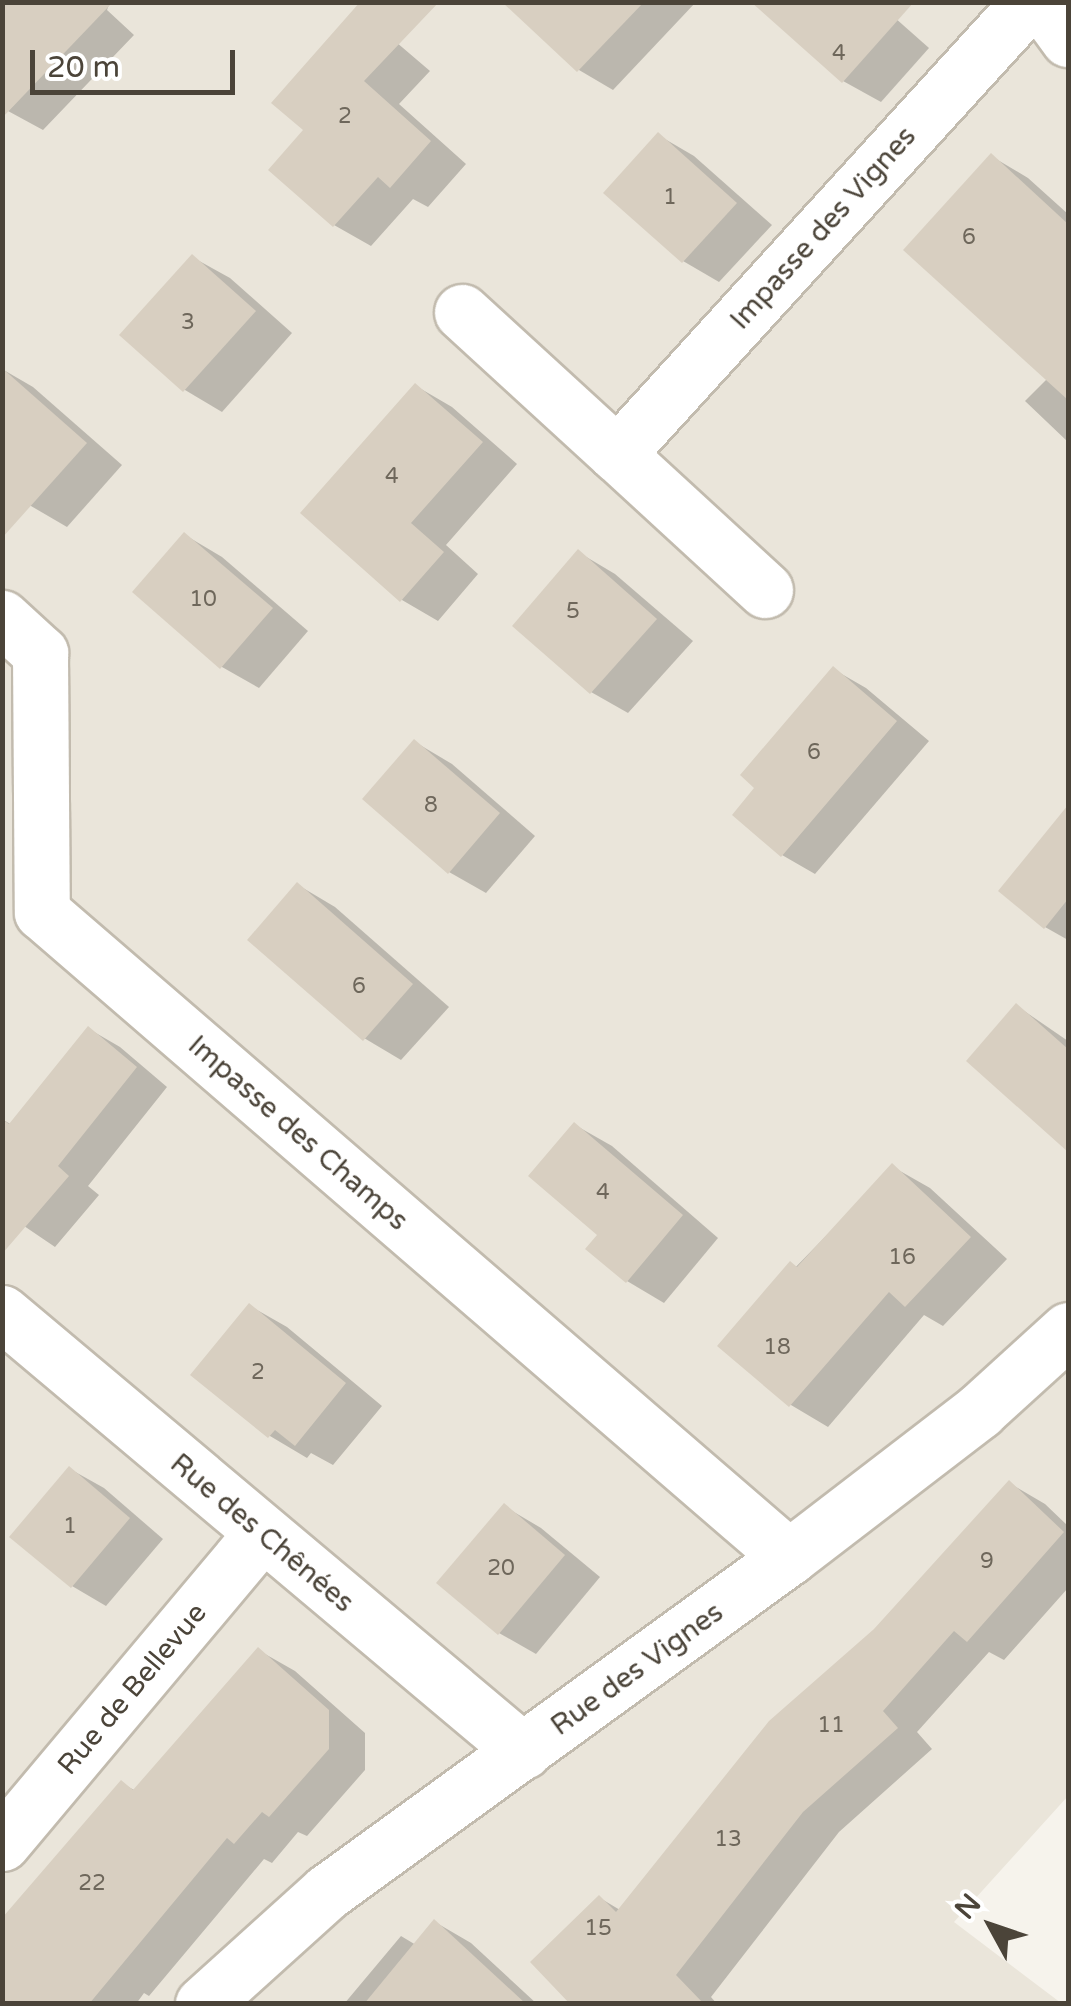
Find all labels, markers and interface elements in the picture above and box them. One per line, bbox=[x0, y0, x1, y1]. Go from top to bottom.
scale bar bbox=[35, 30, 240, 92]
house number: 4 bbox=[832, 41, 846, 67]
text: 20 m bbox=[47, 49, 120, 86]
house number: 2 bbox=[338, 104, 352, 130]
street label: Impasse des Vignes bbox=[723, 120, 923, 336]
house number: 1 bbox=[663, 185, 677, 211]
house number: 6 bbox=[962, 225, 976, 251]
house number: 3 bbox=[181, 310, 195, 336]
house number: 4 bbox=[385, 464, 399, 490]
house number: 10 bbox=[189, 587, 217, 613]
house number: 5 bbox=[566, 599, 580, 625]
house number: 6 bbox=[807, 740, 821, 766]
house number: 8 bbox=[424, 793, 438, 819]
house number: 6 bbox=[352, 974, 366, 1000]
street label: Impasse des Champs bbox=[181, 1028, 415, 1238]
house number: 4 bbox=[596, 1180, 610, 1206]
house number: 16 bbox=[888, 1245, 916, 1271]
house number: 18 bbox=[763, 1335, 791, 1361]
house number: 2 bbox=[251, 1360, 265, 1386]
street label: Rue des Chênées bbox=[164, 1447, 360, 1619]
house number: 1 bbox=[63, 1514, 77, 1540]
house number: 9 bbox=[980, 1549, 994, 1575]
house number: 20 bbox=[487, 1556, 515, 1582]
street label: Rue des Vignes bbox=[544, 1595, 730, 1743]
street label: Rue de Bellevue bbox=[51, 1596, 213, 1782]
house number: 11 bbox=[817, 1713, 845, 1739]
house number: 13 bbox=[714, 1827, 742, 1853]
house number: 22 bbox=[78, 1871, 106, 1897]
north arrow bbox=[941, 1876, 1041, 1976]
text: N bbox=[948, 1887, 988, 1926]
house number: 15 bbox=[584, 1916, 612, 1942]

